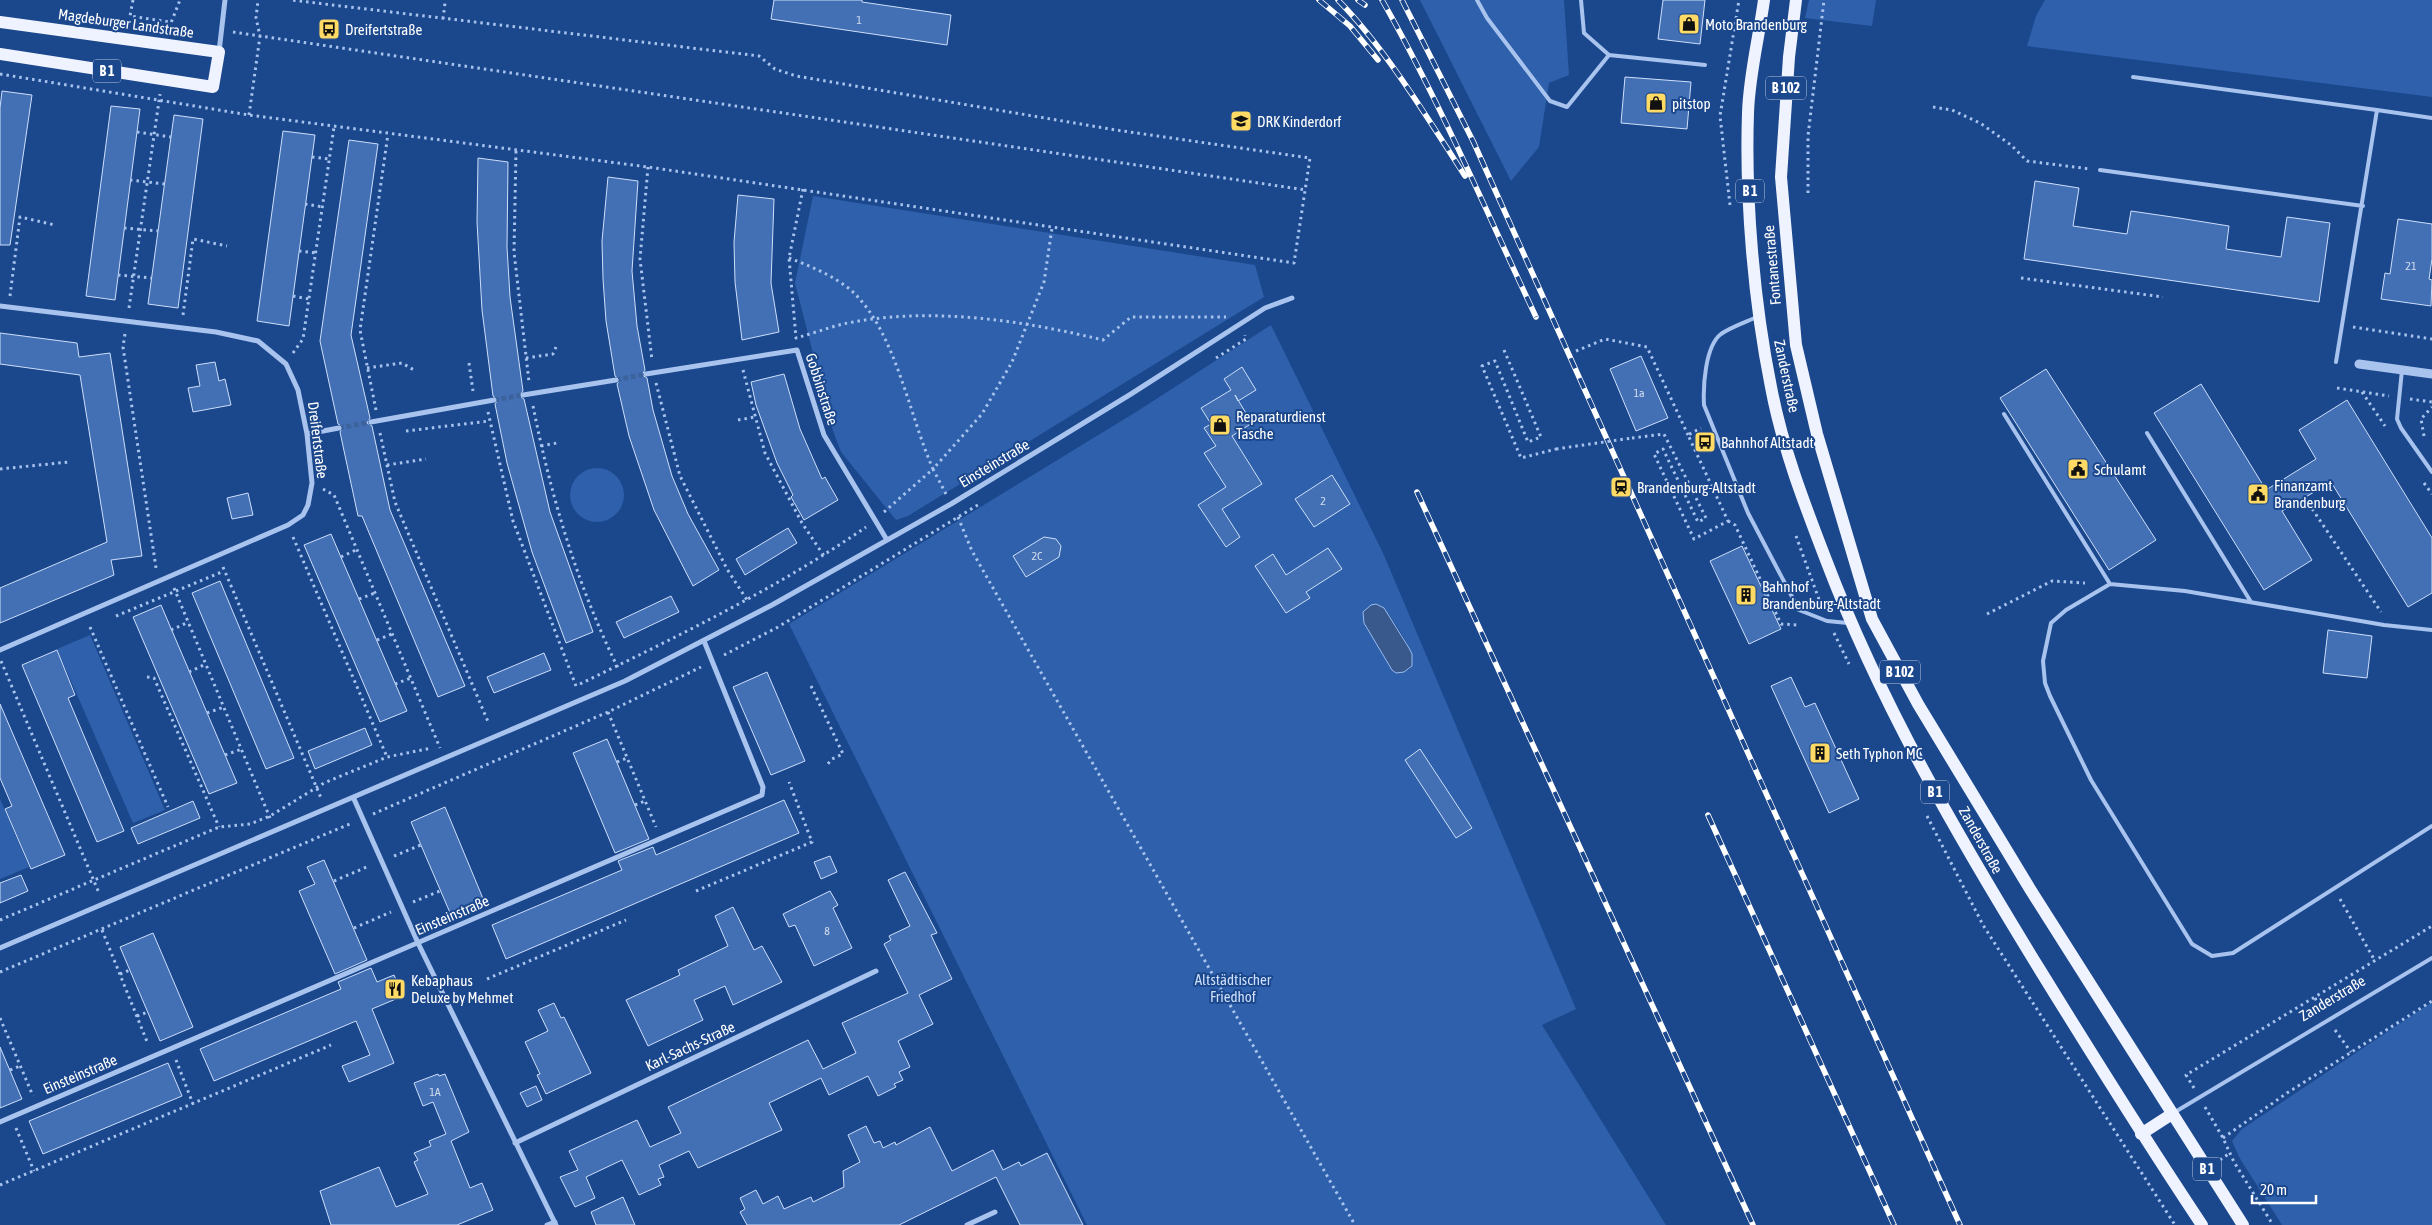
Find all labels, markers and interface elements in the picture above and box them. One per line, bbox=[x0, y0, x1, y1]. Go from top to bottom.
street label: Magdeburger Landstraße bbox=[57, 5, 195, 41]
shop icon: Moto Brandenburg bbox=[1677, 12, 1701, 36]
house number: 1 bbox=[856, 13, 862, 27]
place label: Moto Brandenburg bbox=[1705, 16, 1807, 33]
bus stop icon: Dreifertstraße bbox=[317, 17, 341, 41]
place label: Dreifertstraße bbox=[345, 21, 422, 38]
road number: B 1 bbox=[93, 59, 121, 82]
road number: B 102 bbox=[1766, 76, 1806, 100]
shop icon: pitstop bbox=[1644, 91, 1668, 115]
place label: pitstop bbox=[1672, 95, 1711, 112]
school or university icon: DRK Kinderdorf bbox=[1229, 109, 1253, 133]
place label: DRK Kinderdorf bbox=[1257, 113, 1341, 130]
road number: B 1 bbox=[1736, 180, 1764, 202]
street label: Fontanestraße bbox=[1760, 224, 1784, 306]
house number: 21 bbox=[2405, 259, 2417, 273]
street label: Zanderstraße bbox=[1771, 338, 1803, 414]
street label: Gobbinstraße bbox=[802, 351, 842, 427]
house number: 1a bbox=[1633, 386, 1645, 400]
street label: Dreifertstraße bbox=[305, 401, 331, 480]
place label: Reparaturdienst Tasche bbox=[1236, 408, 1326, 442]
shop icon: Reparaturdienst Tasche bbox=[1208, 413, 1232, 437]
bus stop icon: Bahnhof Altstadt bbox=[1693, 430, 1717, 454]
place label: Bahnhof Altstadt bbox=[1721, 434, 1814, 451]
street label: Einsteinstraße bbox=[956, 435, 1032, 491]
public building icon: Schulamt bbox=[2066, 457, 2090, 481]
place label: Schulamt bbox=[2094, 461, 2146, 478]
station icon: Brandenburg-Altstadt bbox=[1609, 475, 1633, 499]
place label: Finanzamt Brandenburg bbox=[2274, 477, 2346, 511]
place label: Brandenburg-Altstadt bbox=[1637, 479, 1756, 496]
public building icon: Finanzamt Brandenburg bbox=[2246, 482, 2270, 506]
house number: 2 bbox=[1320, 494, 1326, 508]
house number: 2C bbox=[1031, 549, 1043, 563]
place label: Bahnhof Brandenburg-Altstadt bbox=[1762, 578, 1881, 612]
building icon: Bahnhof Brandenburg-Altstadt bbox=[1734, 583, 1758, 607]
road number: B 102 bbox=[1880, 660, 1920, 684]
building icon: Seth Typhon MC bbox=[1808, 741, 1832, 765]
place label: Seth Typhon MC bbox=[1836, 745, 1923, 762]
road number: B 1 bbox=[1921, 780, 1949, 804]
street label: Zanderstraße bbox=[1956, 804, 2006, 877]
street label: Einsteinstraße bbox=[412, 892, 492, 938]
house number: 8 bbox=[824, 924, 830, 938]
park label: Altstädtischer Friedhof bbox=[1195, 971, 1272, 1005]
place label: Kebaphaus Deluxe by Mehmet bbox=[411, 972, 513, 1006]
street label: Zanderstraße bbox=[2296, 972, 2368, 1024]
restaurant icon: Kebaphaus Deluxe by Mehmet bbox=[383, 977, 407, 1001]
street label: Karl-Sachs-Straße bbox=[642, 1018, 738, 1074]
street label: Einsteinstraße bbox=[40, 1051, 120, 1097]
house number: 1A bbox=[429, 1085, 441, 1099]
road number: B 1 bbox=[2193, 1158, 2221, 1180]
scale bar bbox=[2252, 1172, 2316, 1204]
text: 20 m bbox=[2260, 1181, 2287, 1198]

